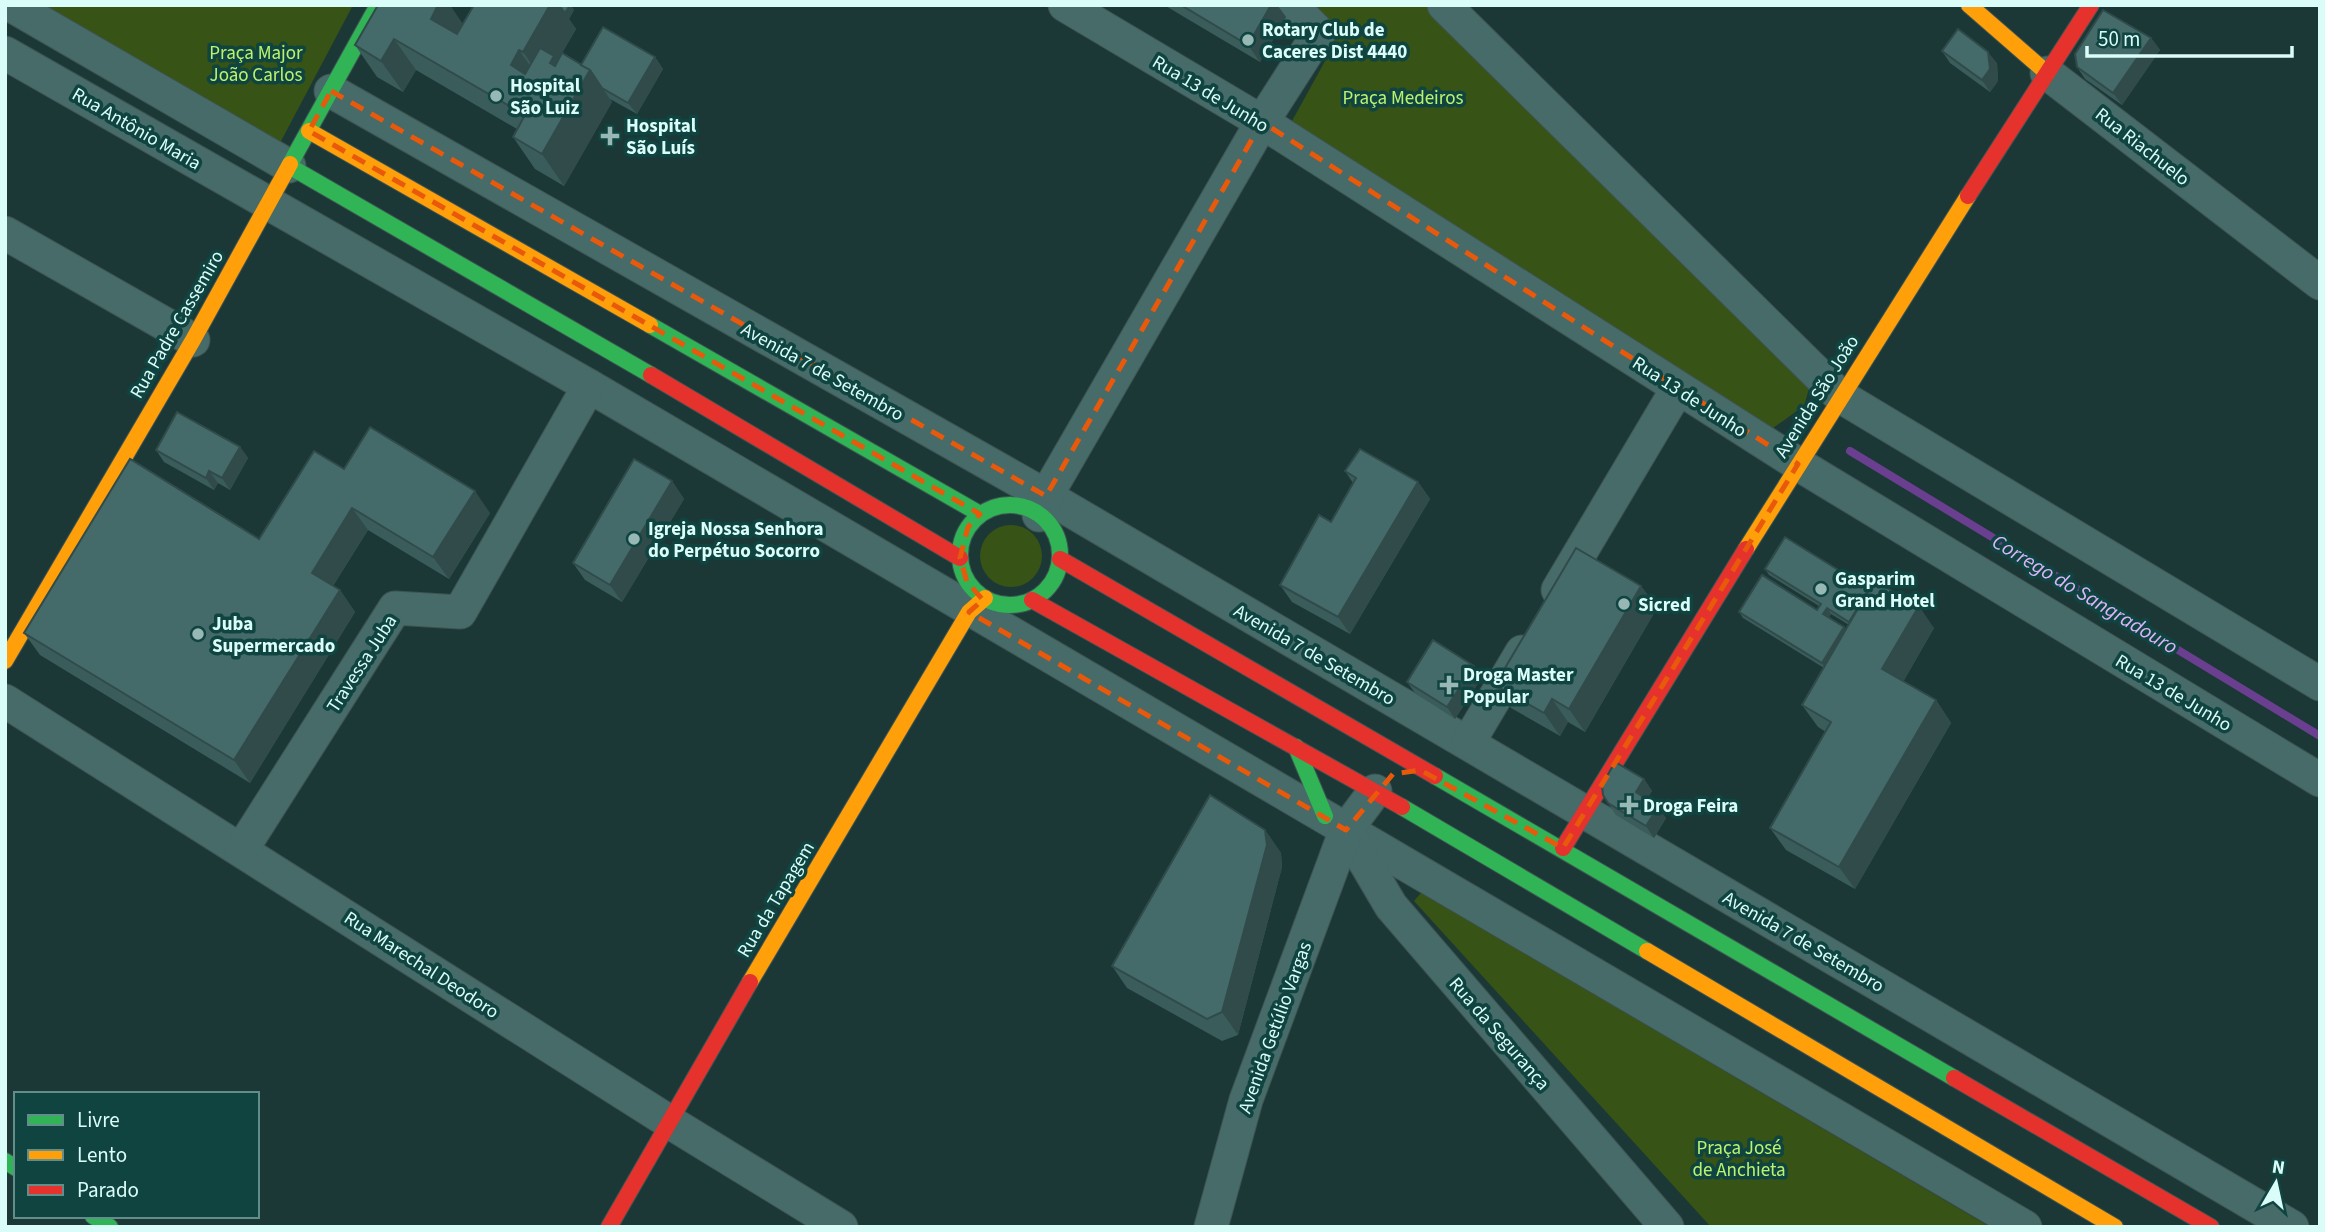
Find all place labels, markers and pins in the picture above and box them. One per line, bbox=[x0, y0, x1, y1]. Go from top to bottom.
place label: Rotary Club de Caceres Dist 4440 bbox=[1262, 17, 1407, 66]
marker: Rotary Club de Caceres Dist 4440 bbox=[1240, 32, 1256, 48]
place label: Hospital São Luiz bbox=[510, 73, 581, 122]
marker: Hospital São Luiz bbox=[488, 88, 504, 104]
place label: Hospital São Luís bbox=[626, 113, 697, 162]
marker: Hospital São Luís bbox=[600, 126, 620, 146]
place label: Igreja Nossa Senhora do Perpétuo Socorro bbox=[648, 516, 824, 565]
marker: Igreja Nossa Senhora do Perpétuo Socorro bbox=[626, 531, 642, 547]
place label: Gasparim Grand Hotel bbox=[1835, 566, 1935, 615]
marker: Gasparim Grand Hotel bbox=[1813, 581, 1829, 597]
place label: Sicred bbox=[1638, 592, 1691, 619]
marker: Sicred bbox=[1616, 596, 1632, 612]
place label: Juba Supermercado bbox=[212, 611, 335, 660]
marker: Juba Supermercado bbox=[190, 626, 206, 642]
place label: Droga Master Popular bbox=[1463, 662, 1574, 711]
marker: Droga Master Popular bbox=[1441, 677, 1457, 693]
place label: Droga Feira bbox=[1643, 793, 1738, 820]
marker: Droga Feira bbox=[1621, 797, 1637, 813]

